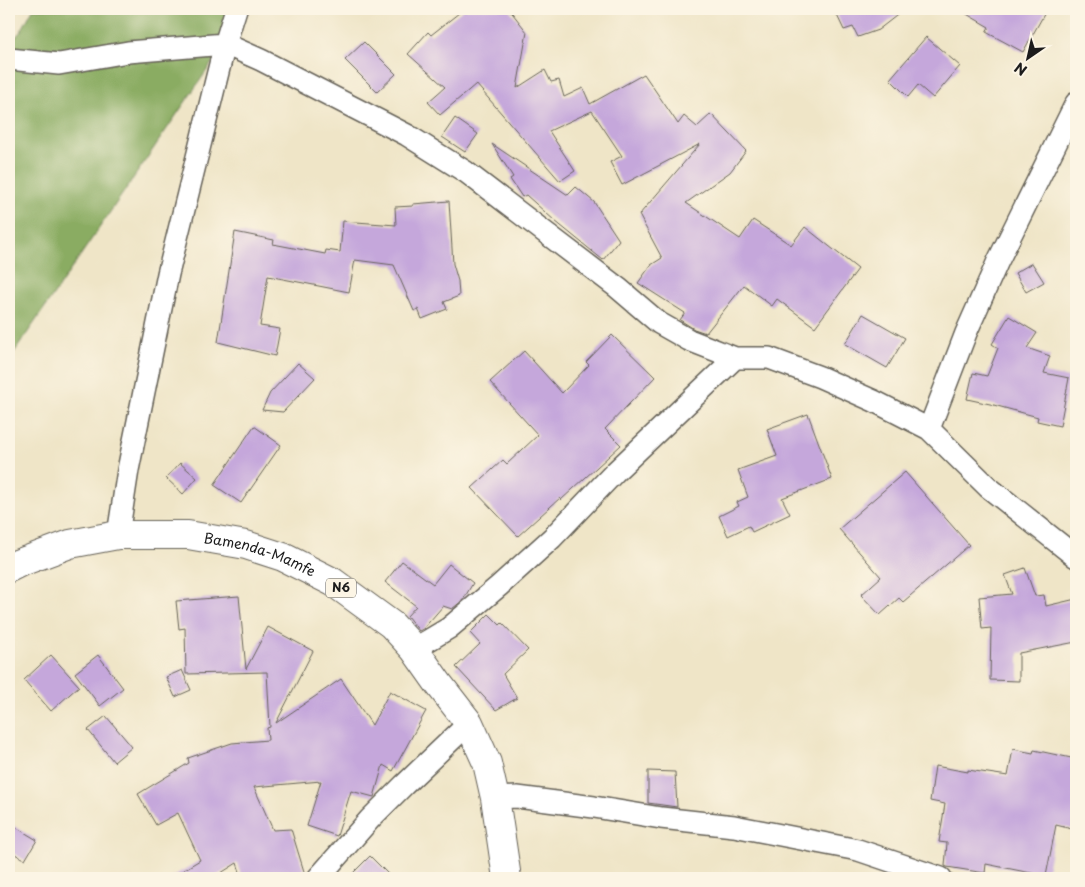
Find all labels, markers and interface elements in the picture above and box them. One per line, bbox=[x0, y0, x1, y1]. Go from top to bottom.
north arrow bbox=[1002, 32, 1052, 82]
text: N bbox=[1010, 57, 1031, 81]
street label: Bamenda-Mamfe bbox=[202, 527, 319, 582]
road number: N6 bbox=[326, 578, 356, 598]

